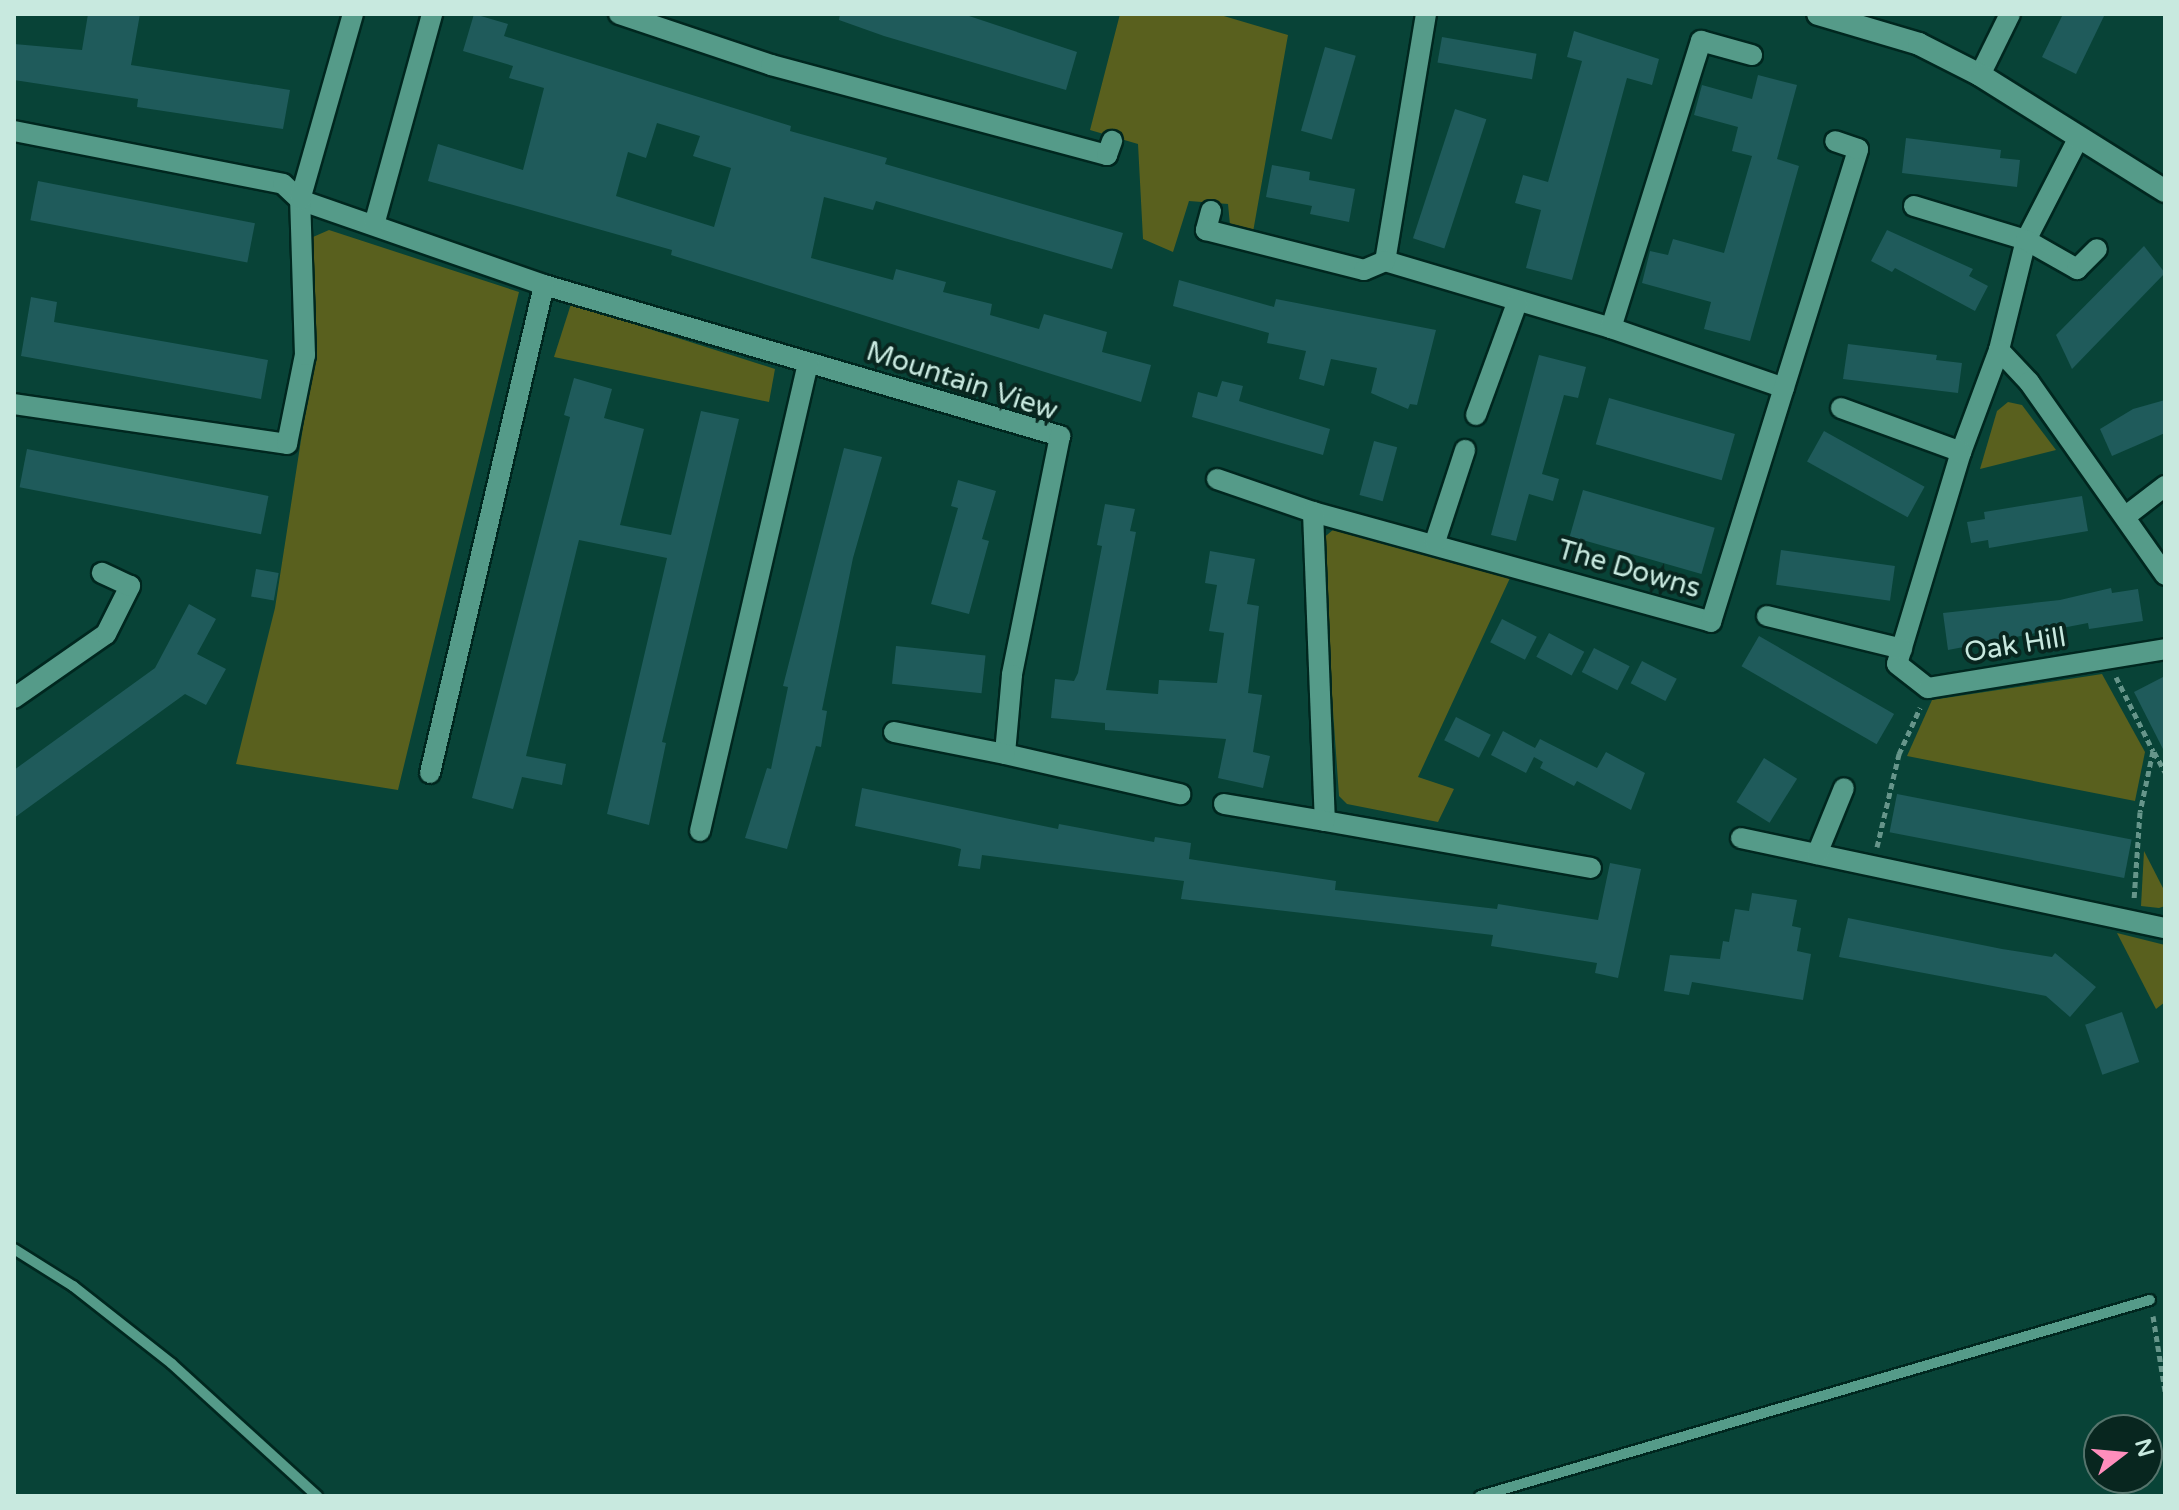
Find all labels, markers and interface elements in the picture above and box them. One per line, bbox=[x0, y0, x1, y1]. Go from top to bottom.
street label: Mountain View bbox=[862, 334, 1062, 428]
street label: The Downs bbox=[1554, 533, 1704, 605]
street label: Oak Hill bbox=[1962, 620, 2068, 670]
north arrow bbox=[2083, 1414, 2163, 1494]
text: N bbox=[2129, 1436, 2159, 1460]

